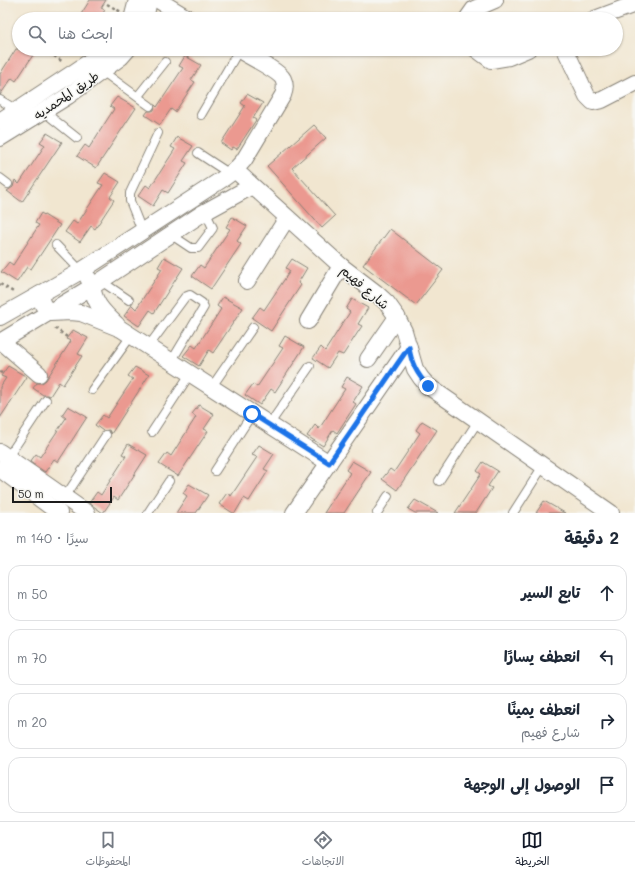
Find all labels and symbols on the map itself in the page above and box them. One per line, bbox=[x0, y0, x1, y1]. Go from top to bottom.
street label: طريق المحمديه bbox=[30, 66, 102, 124]
street label: شارع فهيم bbox=[336, 261, 393, 315]
route end bbox=[419, 377, 437, 395]
route start bbox=[243, 405, 261, 423]
scale bar bbox=[12, 485, 112, 504]

